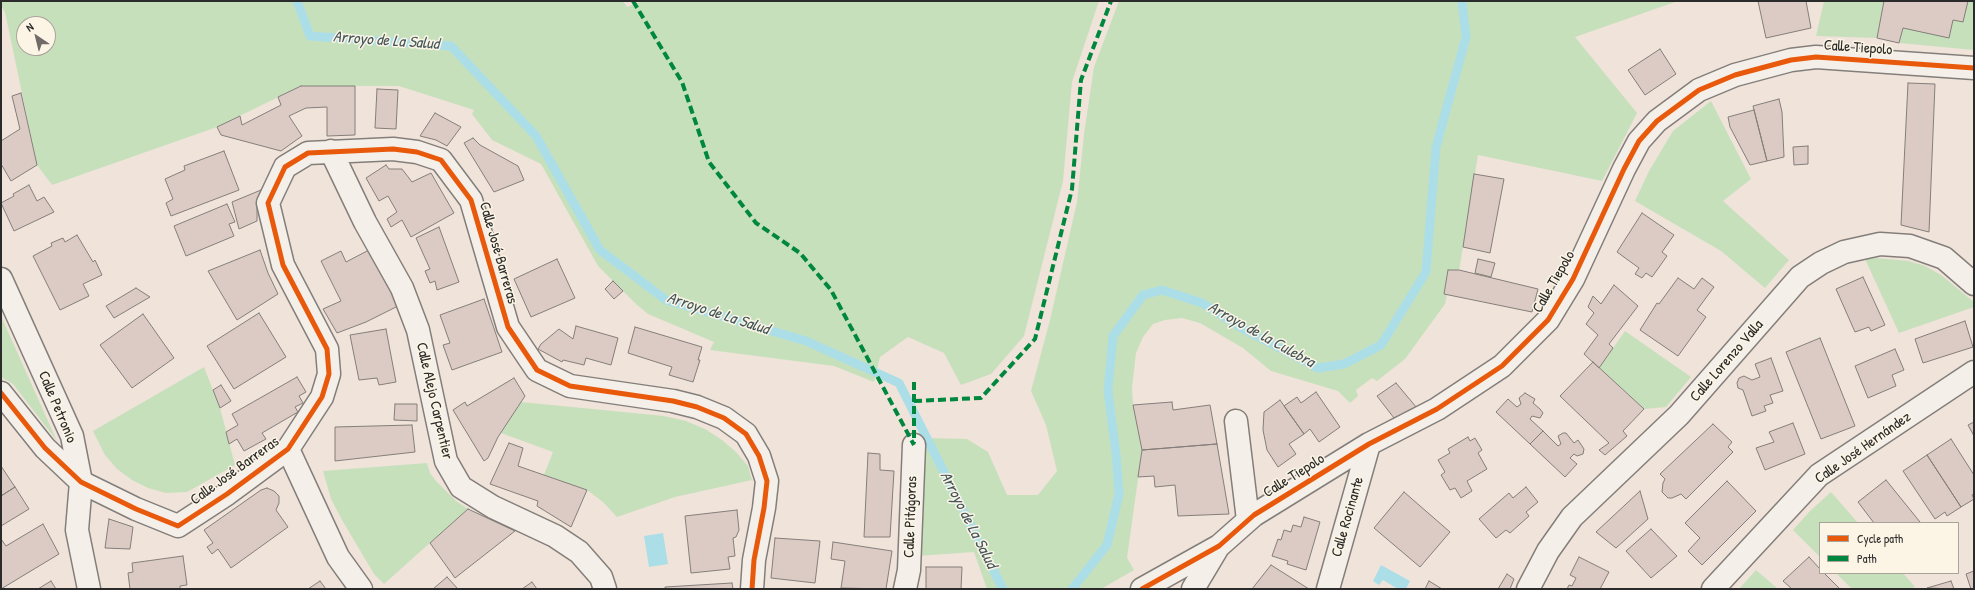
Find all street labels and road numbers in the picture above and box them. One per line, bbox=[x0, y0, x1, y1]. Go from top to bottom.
street label: Calle Tiepolo bbox=[1823, 37, 1893, 59]
street label: Calle José Barreras bbox=[475, 200, 521, 306]
street label: Calle Tiepolo bbox=[1529, 248, 1579, 316]
street label: Calle Lorenzo Valla bbox=[1687, 316, 1767, 406]
street label: Calle Alejo Carpentier bbox=[412, 341, 456, 461]
street label: Calle Petronio bbox=[34, 368, 80, 446]
street label: Calle José Hernández bbox=[1811, 408, 1915, 488]
street label: Calle José Barreras bbox=[187, 433, 283, 509]
street label: Calle Tiepolo bbox=[1260, 450, 1328, 502]
street label: Calle Rocinante bbox=[1328, 475, 1368, 559]
street label: Calle Pitágoras bbox=[901, 476, 921, 558]

